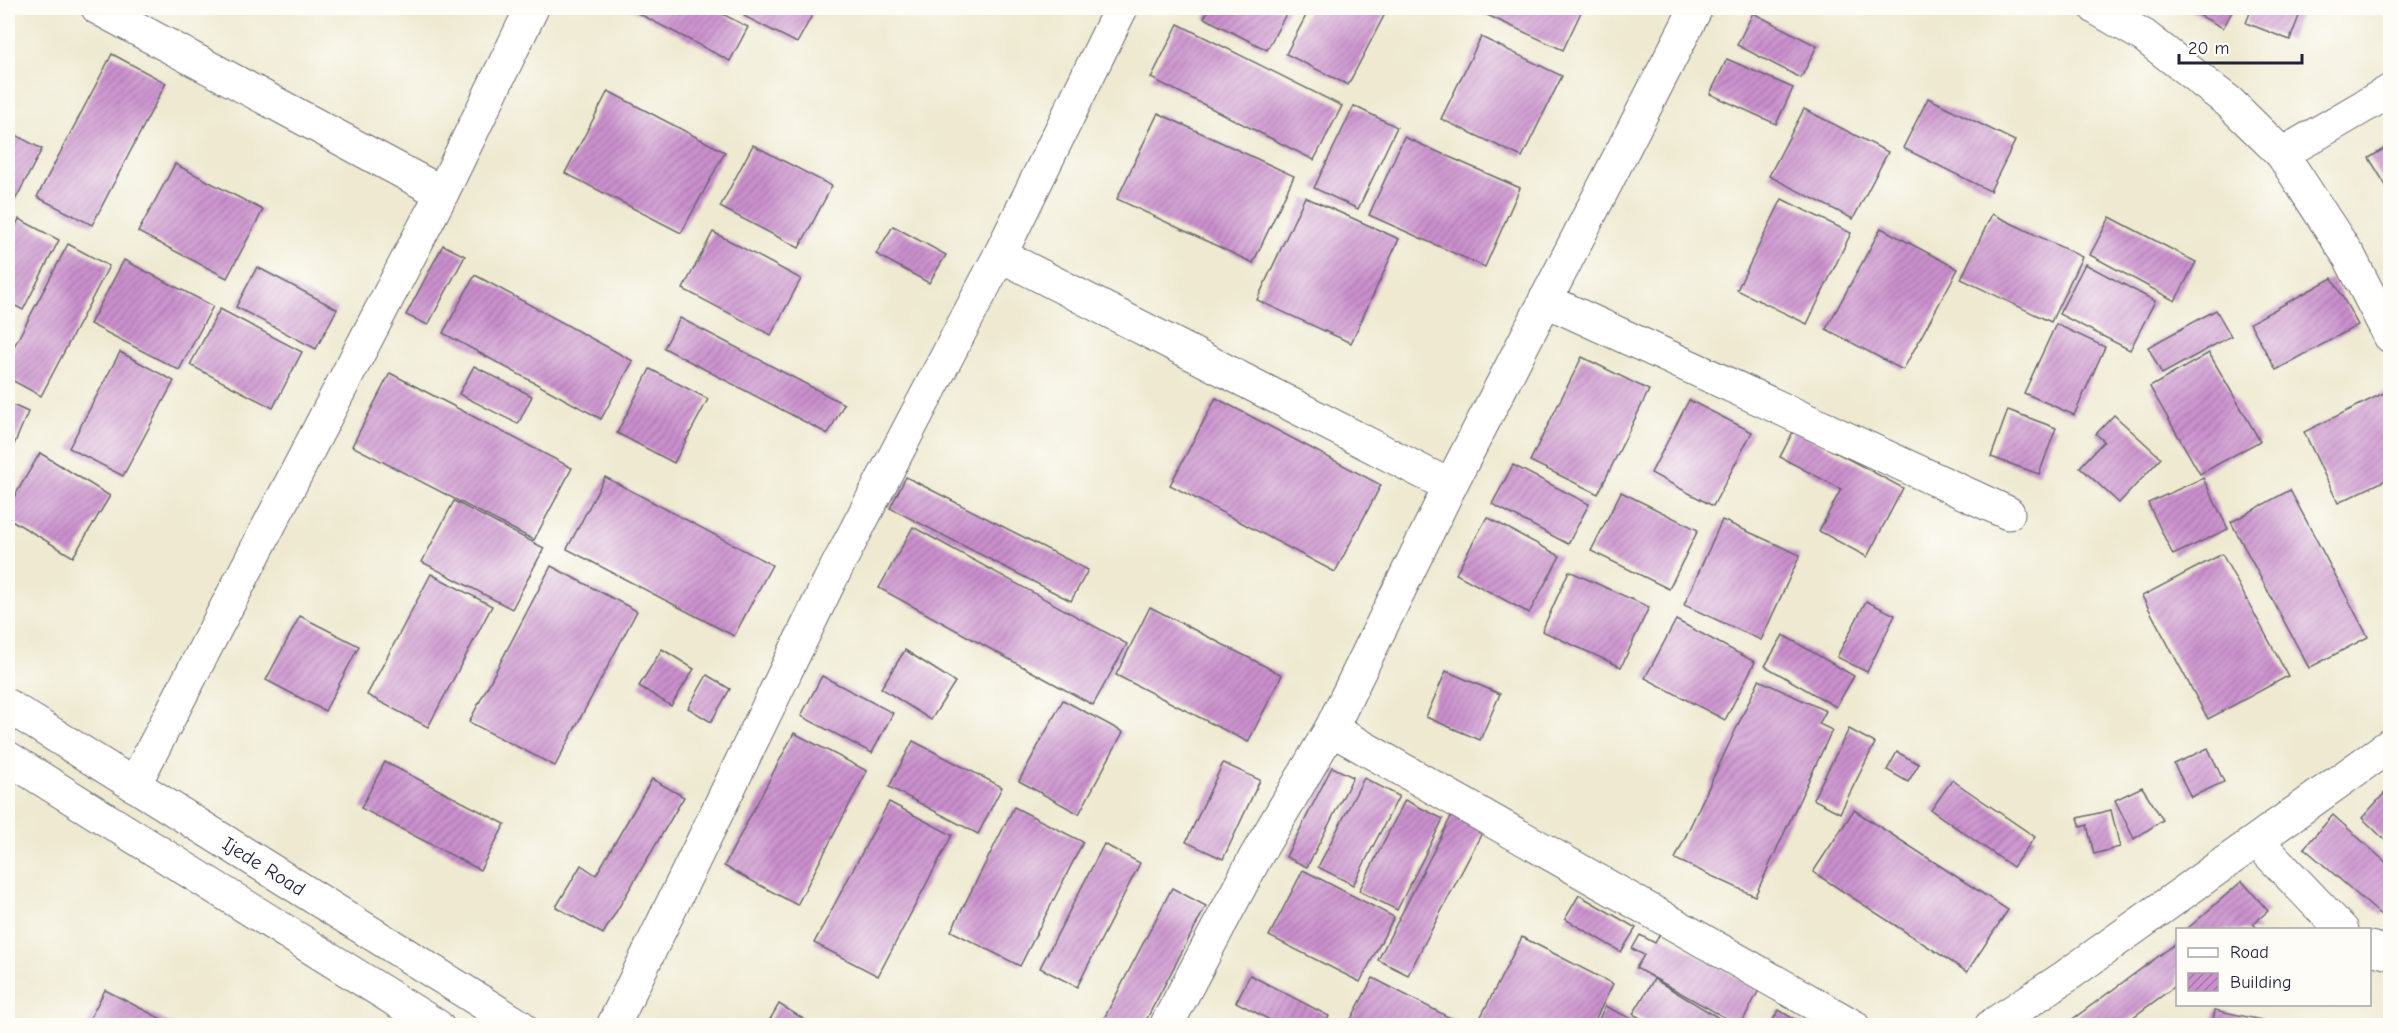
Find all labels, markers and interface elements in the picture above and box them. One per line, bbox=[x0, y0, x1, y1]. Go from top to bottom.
scale bar bbox=[2179, 27, 2302, 65]
text: 20 m bbox=[2188, 38, 2229, 59]
street label: Ijede Road bbox=[219, 832, 310, 900]
legend bbox=[2176, 928, 2371, 1006]
text: Road bbox=[2230, 942, 2269, 963]
text: Building bbox=[2230, 972, 2292, 993]

